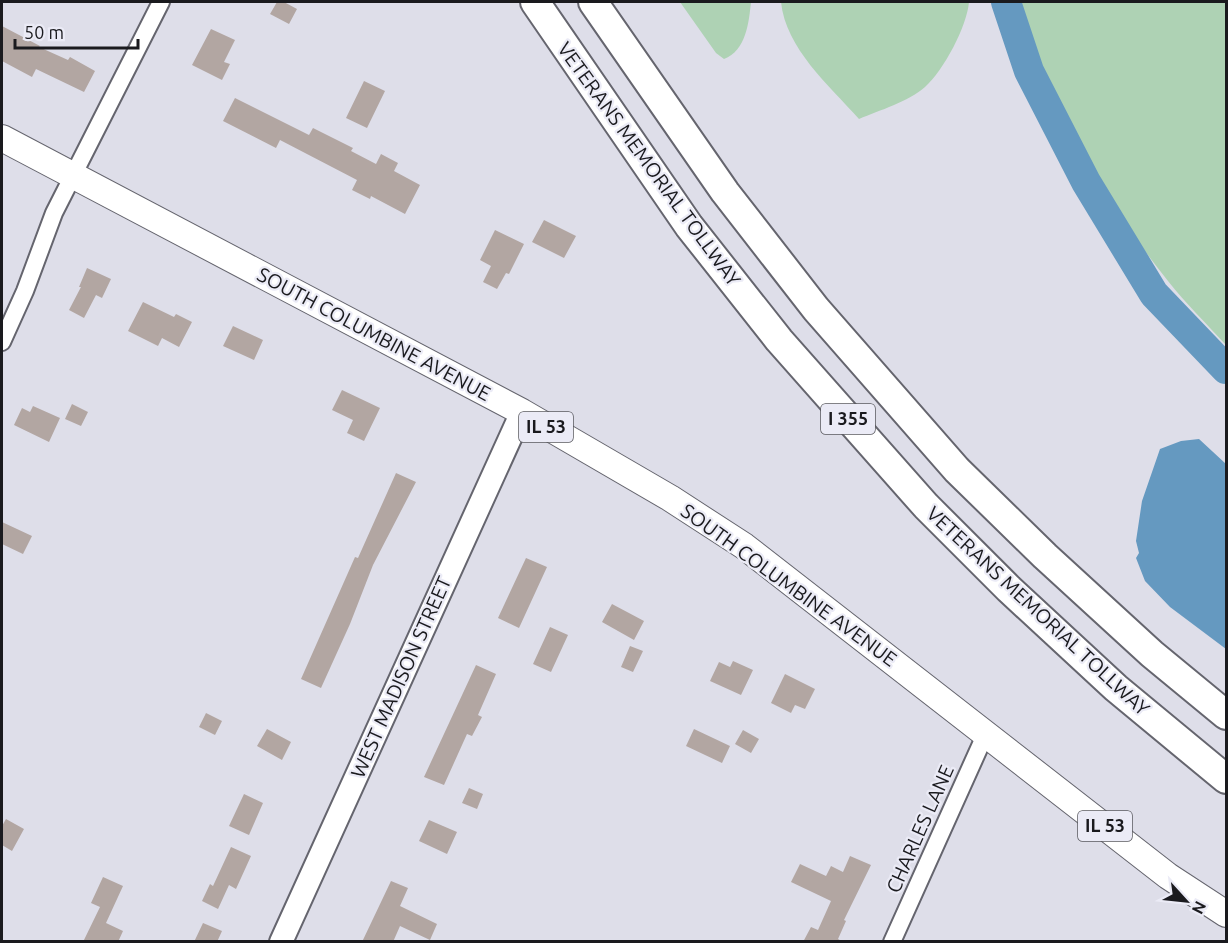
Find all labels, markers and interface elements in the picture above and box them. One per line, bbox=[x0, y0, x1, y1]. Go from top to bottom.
scale bar bbox=[15, 12, 138, 50]
text: 50 m bbox=[24, 22, 64, 42]
street label: VETERANS MEMORIAL TOLLWAY bbox=[553, 37, 746, 290]
street label: SOUTH COLUMBINE AVENUE bbox=[254, 262, 495, 405]
road number: I 355 bbox=[821, 404, 875, 434]
road number: IL 53 bbox=[519, 412, 573, 442]
street label: SOUTH COLUMBINE AVENUE bbox=[677, 499, 902, 671]
street label: VETERANS MEMORIAL TOLLWAY bbox=[922, 501, 1155, 720]
street label: WEST MADISON STREET bbox=[346, 573, 455, 781]
street label: CHARLES LANE bbox=[881, 761, 958, 896]
road number: IL 53 bbox=[1078, 811, 1132, 841]
north arrow bbox=[1156, 871, 1216, 931]
text: N bbox=[1189, 898, 1210, 917]

